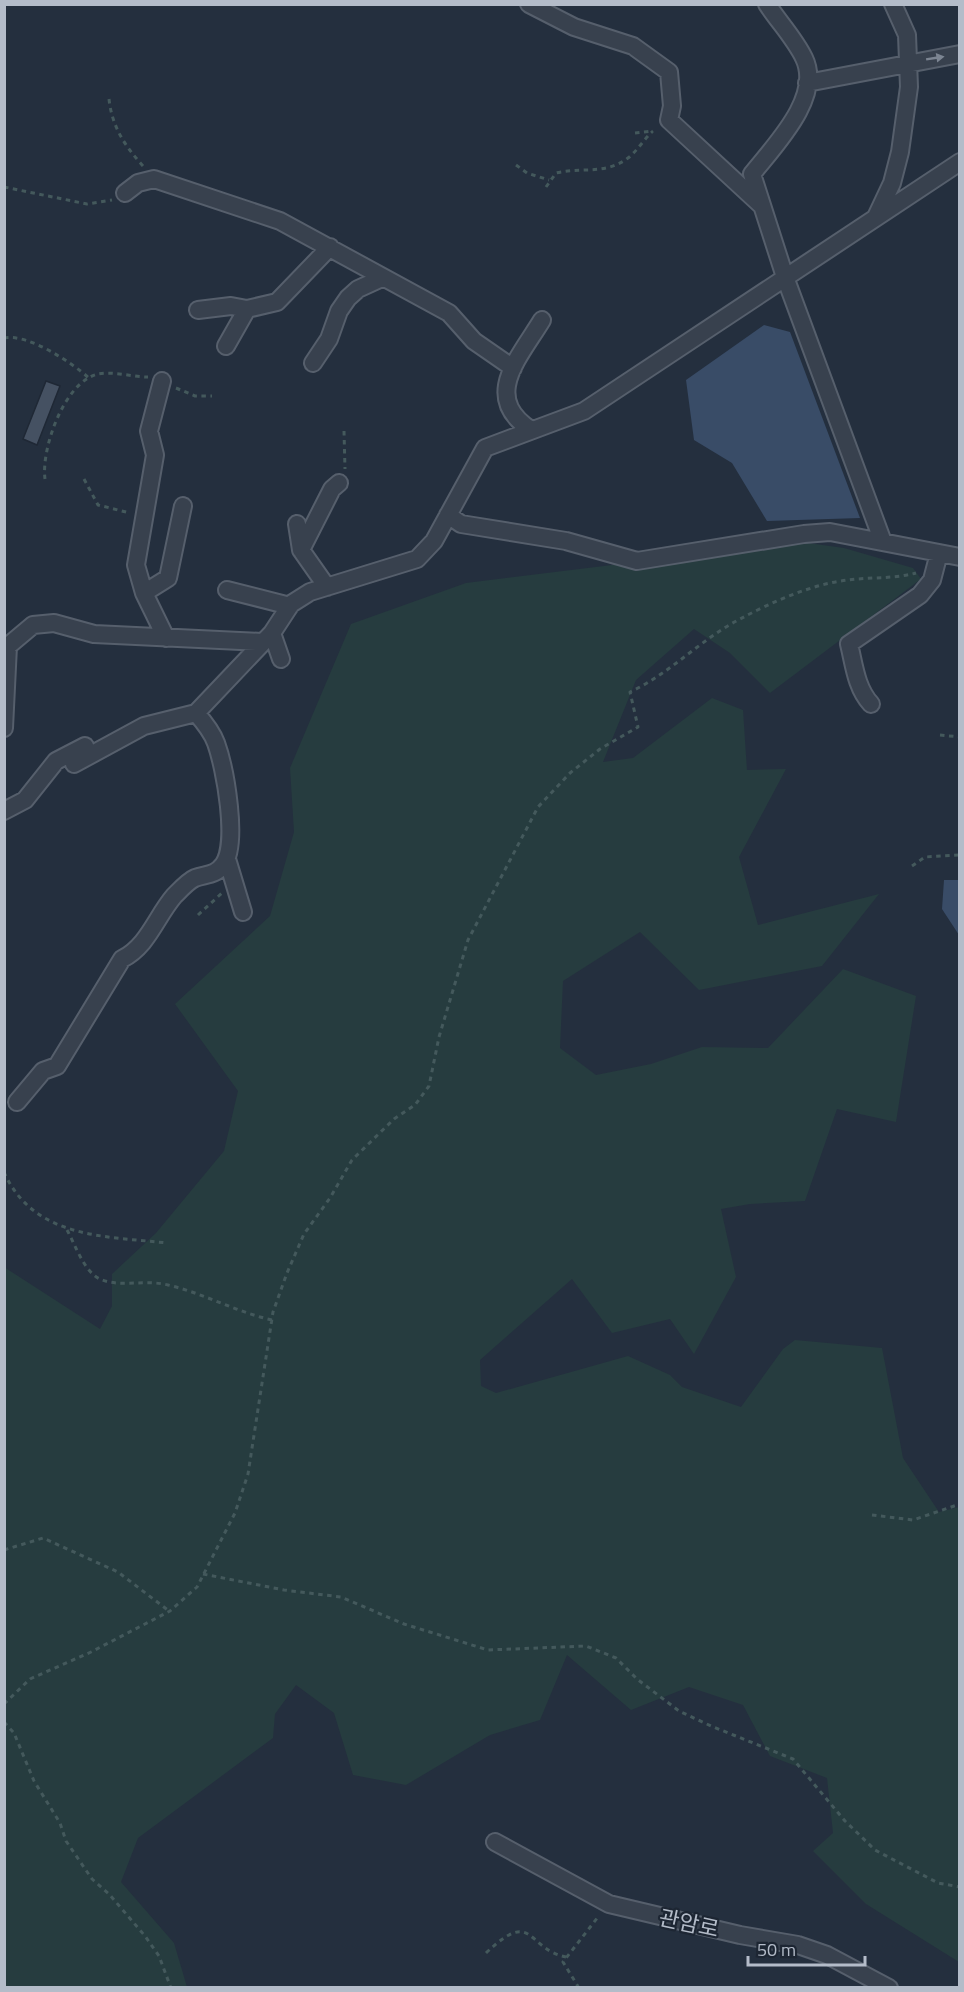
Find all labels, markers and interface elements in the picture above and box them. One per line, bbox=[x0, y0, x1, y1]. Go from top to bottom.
one-way arrow bbox=[925, 54, 944, 63]
street label: 관암로 bbox=[656, 1900, 722, 1946]
scale bar bbox=[748, 1929, 865, 1967]
text: 50 m bbox=[757, 1936, 796, 1963]

